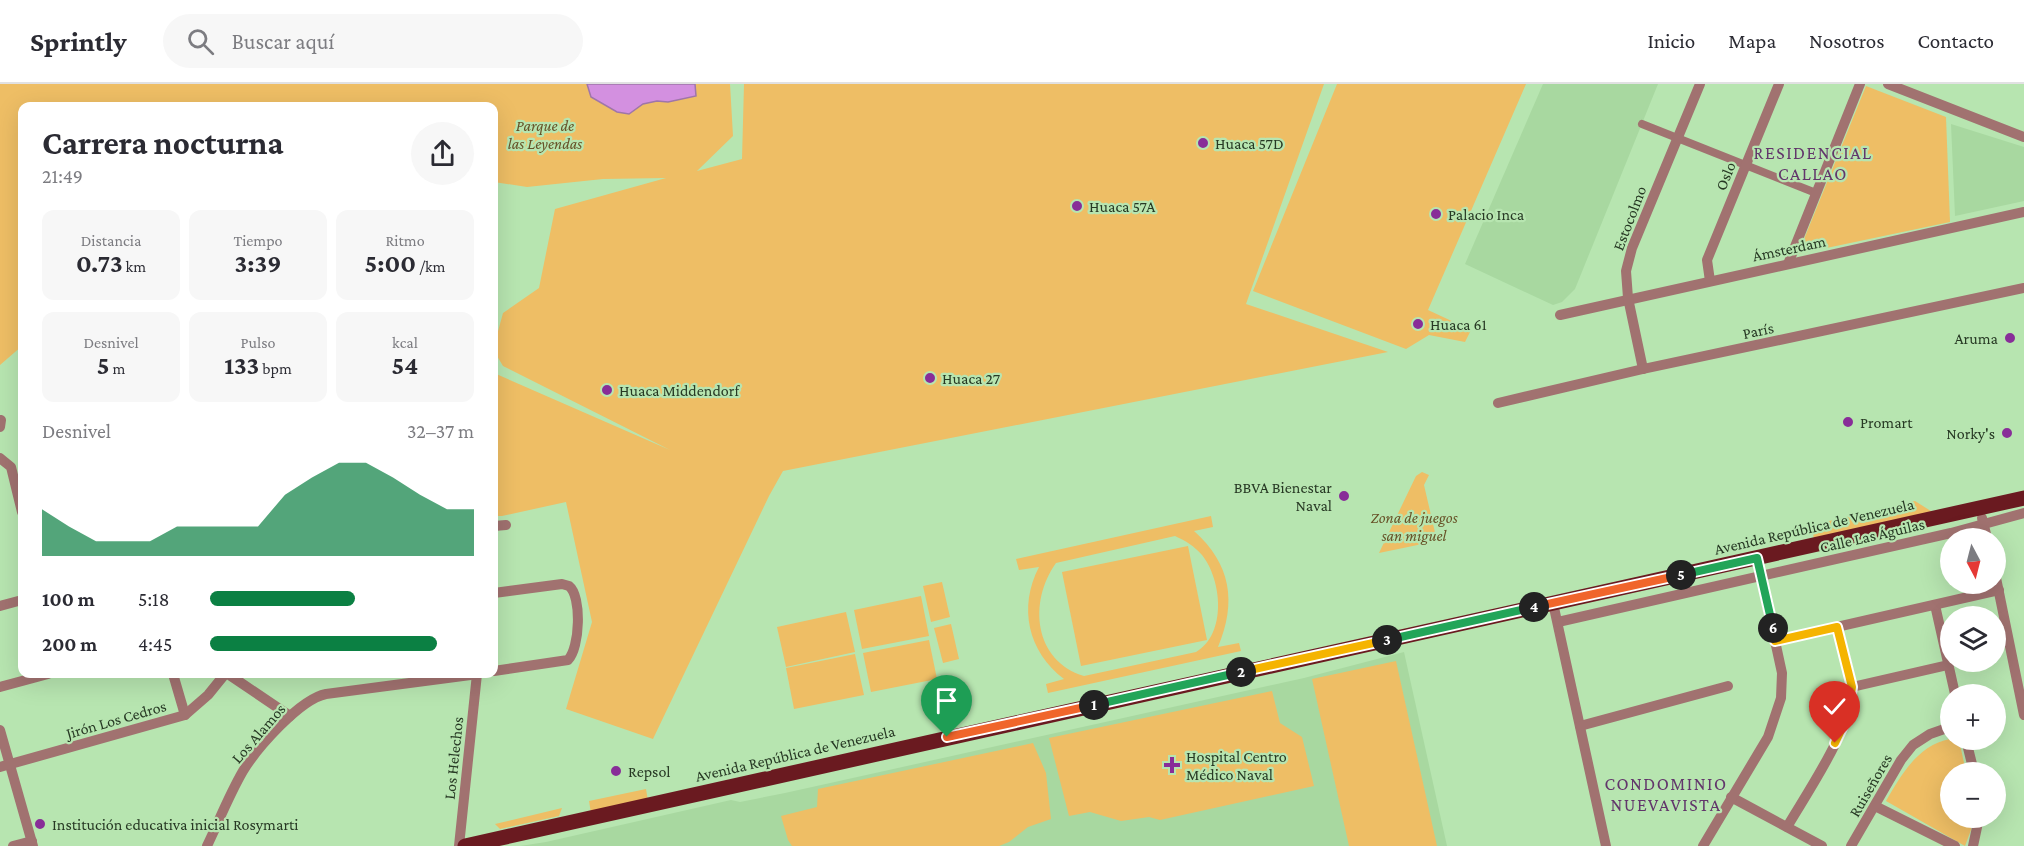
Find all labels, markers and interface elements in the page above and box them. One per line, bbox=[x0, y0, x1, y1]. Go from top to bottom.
search box bbox=[163, 14, 583, 68]
icon: search bbox=[184, 25, 217, 58]
text: Sprintly bbox=[30, 26, 127, 57]
text: Buscar aquí bbox=[232, 29, 334, 54]
text: Inicio bbox=[1647, 29, 1695, 53]
text: Mapa bbox=[1728, 29, 1776, 53]
text: Nosotros bbox=[1809, 29, 1885, 53]
text: Contacto bbox=[1918, 29, 1994, 53]
park label: Parque de las Leyendas bbox=[508, 117, 582, 153]
button: share bbox=[411, 122, 474, 185]
text: Carrera nocturna bbox=[42, 124, 284, 161]
place label: Huaca 57D bbox=[1215, 135, 1284, 152]
marker: Huaca 57D bbox=[1196, 136, 1210, 150]
district label: RESIDENCIAL CALLAO bbox=[1754, 143, 1873, 184]
street label: Oslo bbox=[1712, 159, 1739, 193]
text: 21:49 bbox=[42, 165, 83, 187]
street label: Estocolmo bbox=[1609, 184, 1650, 253]
place label: Huaca 57A bbox=[1089, 198, 1156, 215]
marker: Huaca 57A bbox=[1070, 199, 1084, 213]
place label: Palacio Inca bbox=[1448, 206, 1525, 223]
marker: Palacio Inca bbox=[1429, 207, 1443, 221]
text: Distancia bbox=[81, 232, 141, 249]
text: Tiempo bbox=[233, 232, 283, 249]
text: Ritmo bbox=[385, 232, 425, 249]
street label: Ámsterdam bbox=[1751, 232, 1827, 265]
text: 0.73 bbox=[76, 249, 123, 278]
text: 3:39 bbox=[235, 249, 281, 278]
text: 5:00 bbox=[365, 249, 416, 278]
text: km bbox=[123, 258, 146, 275]
text: /km bbox=[416, 258, 445, 275]
place label: Huaca 61 bbox=[1430, 316, 1487, 333]
marker: Huaca 61 bbox=[1411, 317, 1425, 331]
street label: París bbox=[1741, 319, 1775, 342]
place label: Aruma bbox=[1954, 330, 1999, 347]
marker: Aruma bbox=[2003, 331, 2017, 345]
text: Desnivel bbox=[83, 334, 139, 351]
text: Pulso bbox=[241, 334, 275, 351]
text: kcal bbox=[392, 334, 418, 351]
text: 5 bbox=[97, 351, 109, 380]
text: 133 bbox=[224, 351, 259, 380]
text: 54 bbox=[392, 351, 418, 380]
text: m bbox=[109, 360, 125, 377]
text: bpm bbox=[259, 360, 292, 377]
place label: Huaca 27 bbox=[942, 370, 1001, 387]
marker: Huaca 27 bbox=[923, 371, 937, 385]
place label: Huaca Middendorf bbox=[619, 382, 740, 399]
marker: Huaca Middendorf bbox=[600, 383, 614, 397]
place label: Promart bbox=[1860, 414, 1913, 431]
marker: Promart bbox=[1841, 415, 1855, 429]
text: Desnivel bbox=[42, 420, 111, 442]
text: 32–37 m bbox=[407, 420, 474, 442]
place label: Norky's bbox=[1946, 425, 1995, 443]
marker: Norky's bbox=[2000, 426, 2014, 440]
place label: BBVA Bienestar Naval bbox=[1234, 479, 1332, 514]
marker: BBVA Bienestar Naval bbox=[1337, 489, 1351, 503]
street label: Avenida República de Venezuela bbox=[1713, 495, 1916, 559]
park label: Zona de juegos san miguel bbox=[1370, 509, 1458, 545]
street label: Calle Las Águilas bbox=[1818, 515, 1926, 557]
north arrow bbox=[1940, 528, 2006, 594]
map controls bbox=[1940, 528, 2006, 828]
pin: 5 bbox=[1666, 560, 1696, 590]
text: 5 bbox=[1677, 566, 1685, 583]
text: 100 m bbox=[42, 588, 95, 610]
text: 5:18 bbox=[138, 588, 169, 610]
pin: 4 bbox=[1519, 592, 1549, 622]
text: 4 bbox=[1530, 598, 1538, 615]
button: layers bbox=[1940, 606, 2006, 672]
pin: 6 bbox=[1758, 613, 1788, 643]
text: 6 bbox=[1769, 619, 1777, 636]
pin: 3 bbox=[1372, 625, 1402, 655]
text: 3 bbox=[1383, 631, 1391, 648]
text: 200 m bbox=[42, 633, 97, 655]
text: 4:45 bbox=[138, 633, 172, 655]
pin: 2 bbox=[1226, 657, 1256, 687]
text: 2 bbox=[1237, 663, 1245, 680]
pin bbox=[921, 675, 972, 737]
pin bbox=[1809, 681, 1860, 743]
icon: arrive bbox=[930, 684, 963, 717]
button: + bbox=[1940, 684, 2006, 750]
pin: 1 bbox=[1079, 690, 1109, 720]
icon: check bbox=[1818, 690, 1851, 723]
text: 1 bbox=[1091, 696, 1097, 713]
street label: Jirón Los Cedros bbox=[62, 697, 168, 743]
street label: Los Alamos bbox=[228, 700, 289, 766]
street label: Los Helechos bbox=[441, 716, 466, 800]
street label: Avenida República de Venezuela bbox=[694, 722, 897, 786]
place label: Hospital Centro Médico Naval bbox=[1186, 748, 1287, 783]
street label: Ruiseñores bbox=[1846, 751, 1895, 820]
marker: Hospital Centro Médico Naval bbox=[1163, 756, 1181, 774]
button: − bbox=[1940, 762, 2006, 828]
place label: Repsol bbox=[628, 763, 671, 781]
marker: Repsol bbox=[609, 764, 623, 778]
district label: CONDOMINIO NUEVAVISTA bbox=[1604, 774, 1728, 815]
place label: Institución educativa inicial Rosymarti bbox=[52, 816, 299, 834]
marker: Institución educativa inicial Rosymarti bbox=[33, 817, 47, 831]

